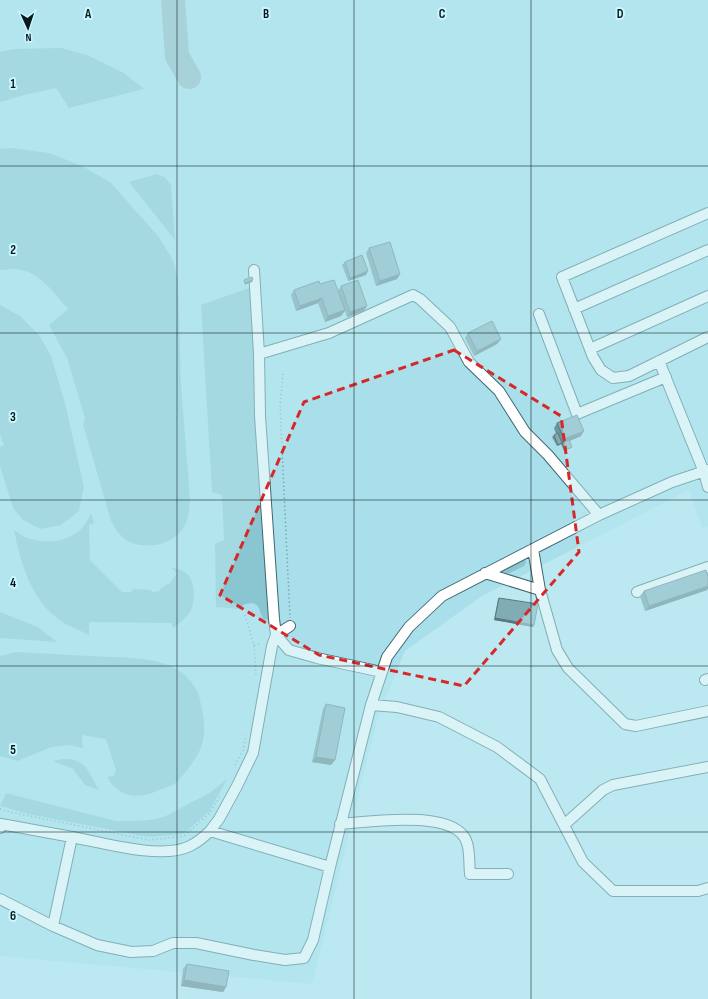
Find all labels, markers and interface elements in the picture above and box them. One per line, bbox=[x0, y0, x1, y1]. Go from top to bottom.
text: A bbox=[84, 6, 92, 22]
text: B bbox=[263, 6, 269, 22]
text: C bbox=[439, 6, 446, 22]
text: D bbox=[617, 6, 624, 22]
north arrow bbox=[8, 8, 48, 48]
text: N bbox=[25, 31, 32, 44]
text: 1 bbox=[10, 76, 16, 92]
text: 2 bbox=[10, 242, 16, 258]
text: 3 bbox=[10, 409, 16, 425]
text: 4 bbox=[10, 575, 16, 591]
text: 5 bbox=[10, 742, 16, 758]
text: 6 bbox=[10, 908, 16, 924]

